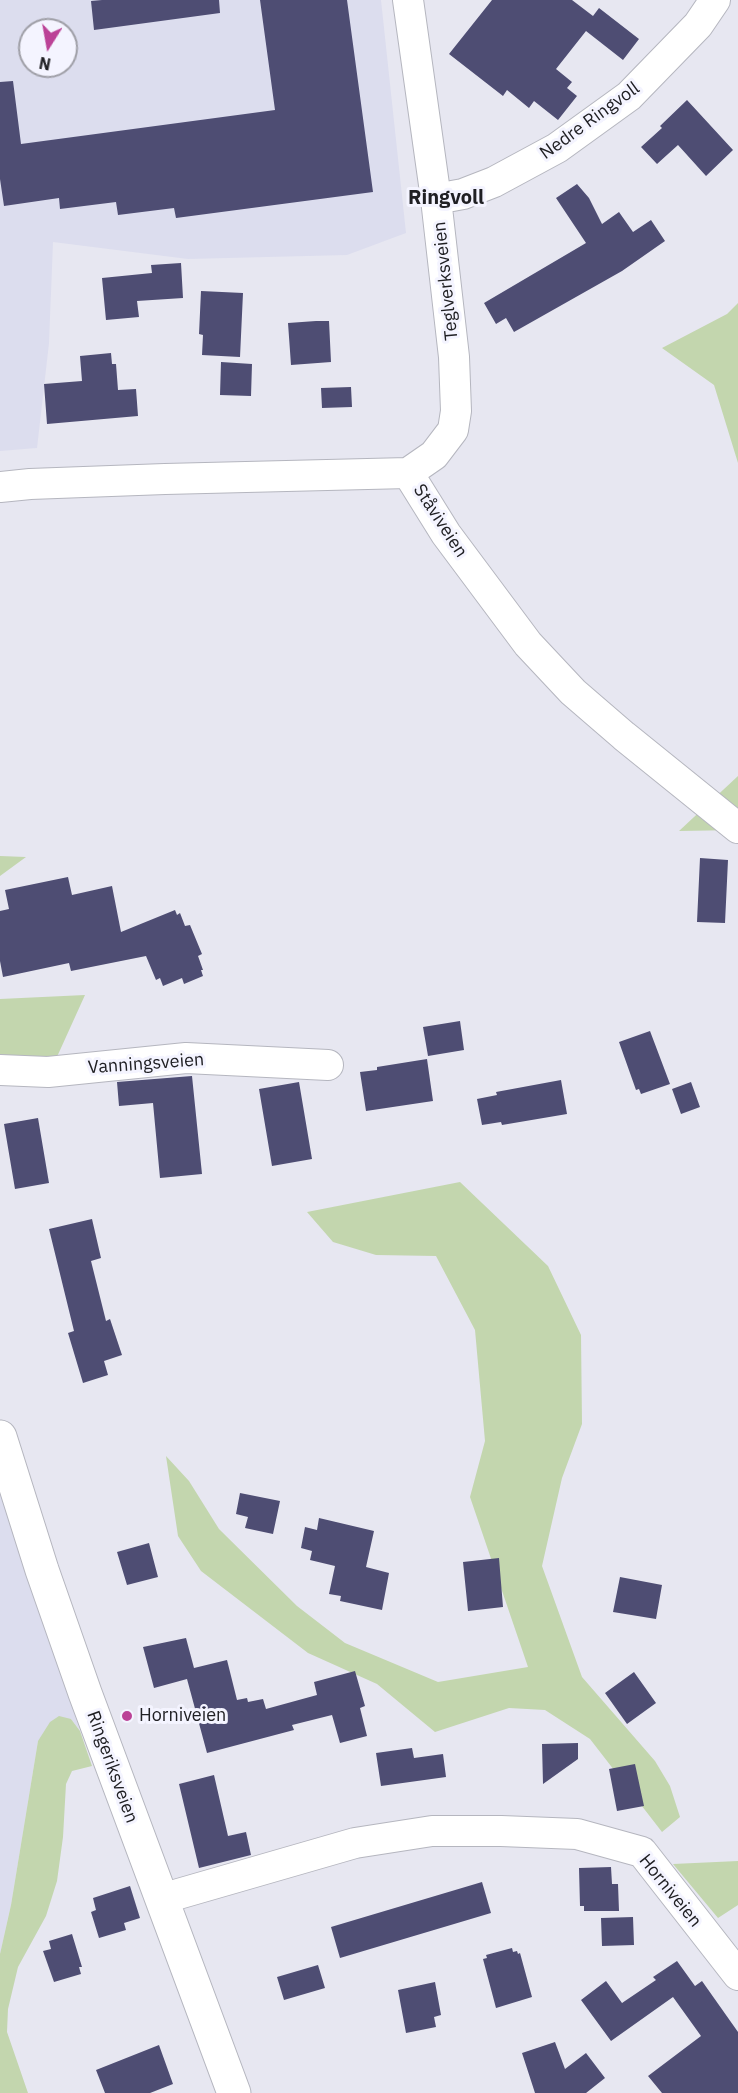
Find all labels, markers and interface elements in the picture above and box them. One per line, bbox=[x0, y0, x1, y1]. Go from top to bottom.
north arrow bbox=[18, 18, 78, 78]
text: N bbox=[37, 53, 53, 75]
street label: Nedre Ringvoll bbox=[536, 78, 644, 164]
district label: Ringvoll bbox=[408, 186, 484, 210]
street label: Teglverksveien bbox=[429, 220, 463, 342]
street label: Ståviveien bbox=[408, 480, 472, 562]
street label: Vanningsveien bbox=[87, 1049, 205, 1079]
place label: Horniveien bbox=[139, 1705, 226, 1727]
street label: Ringeriksveien bbox=[82, 1708, 142, 1826]
marker: Horniveien bbox=[120, 1709, 134, 1723]
street label: Horniveien bbox=[634, 1850, 706, 1932]

